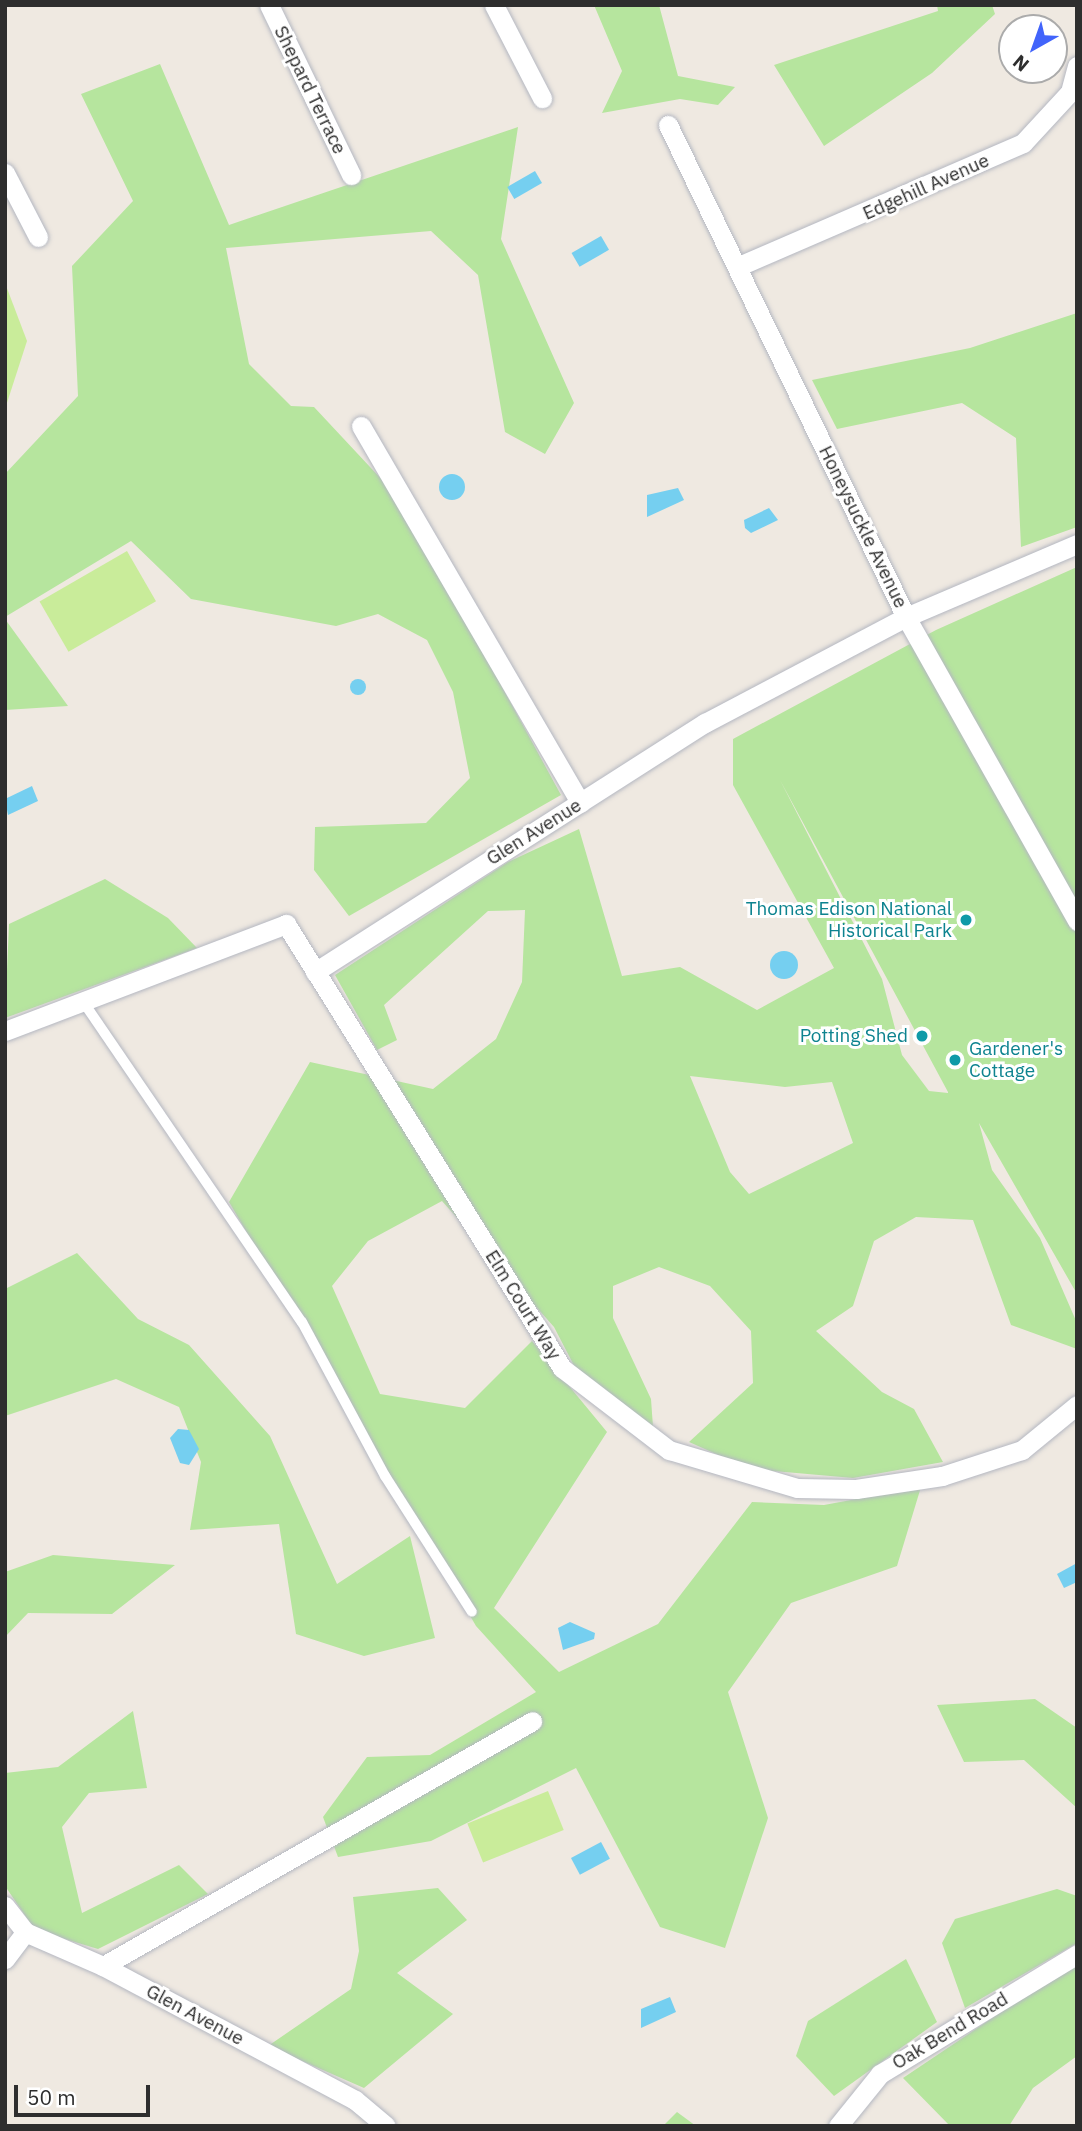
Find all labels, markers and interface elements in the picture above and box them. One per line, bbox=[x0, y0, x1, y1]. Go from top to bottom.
north arrow bbox=[998, 14, 1068, 84]
street label: Shepard Terrace bbox=[269, 22, 351, 158]
text: N bbox=[1008, 50, 1034, 77]
street label: Edgehill Avenue bbox=[859, 149, 993, 225]
street label: Honeysuckle Avenue bbox=[814, 442, 912, 612]
street label: Glen Avenue bbox=[482, 794, 586, 870]
place label: Thomas Edison National Historical Park bbox=[746, 898, 952, 942]
marker: Thomas Edison National Historical Park bbox=[958, 912, 974, 928]
place label: Potting Shed bbox=[800, 1025, 908, 1047]
marker: Potting Shed bbox=[914, 1028, 930, 1044]
place label: Gardener's Cottage bbox=[969, 1038, 1063, 1082]
marker: Gardener's Cottage bbox=[947, 1052, 963, 1068]
street label: Elm Court Way bbox=[480, 1246, 566, 1364]
street label: Glen Avenue bbox=[142, 1980, 248, 2050]
street label: Oak Bend Road bbox=[888, 1988, 1012, 2074]
scale bar bbox=[18, 2072, 154, 2116]
text: 50 m bbox=[27, 2083, 76, 2111]

